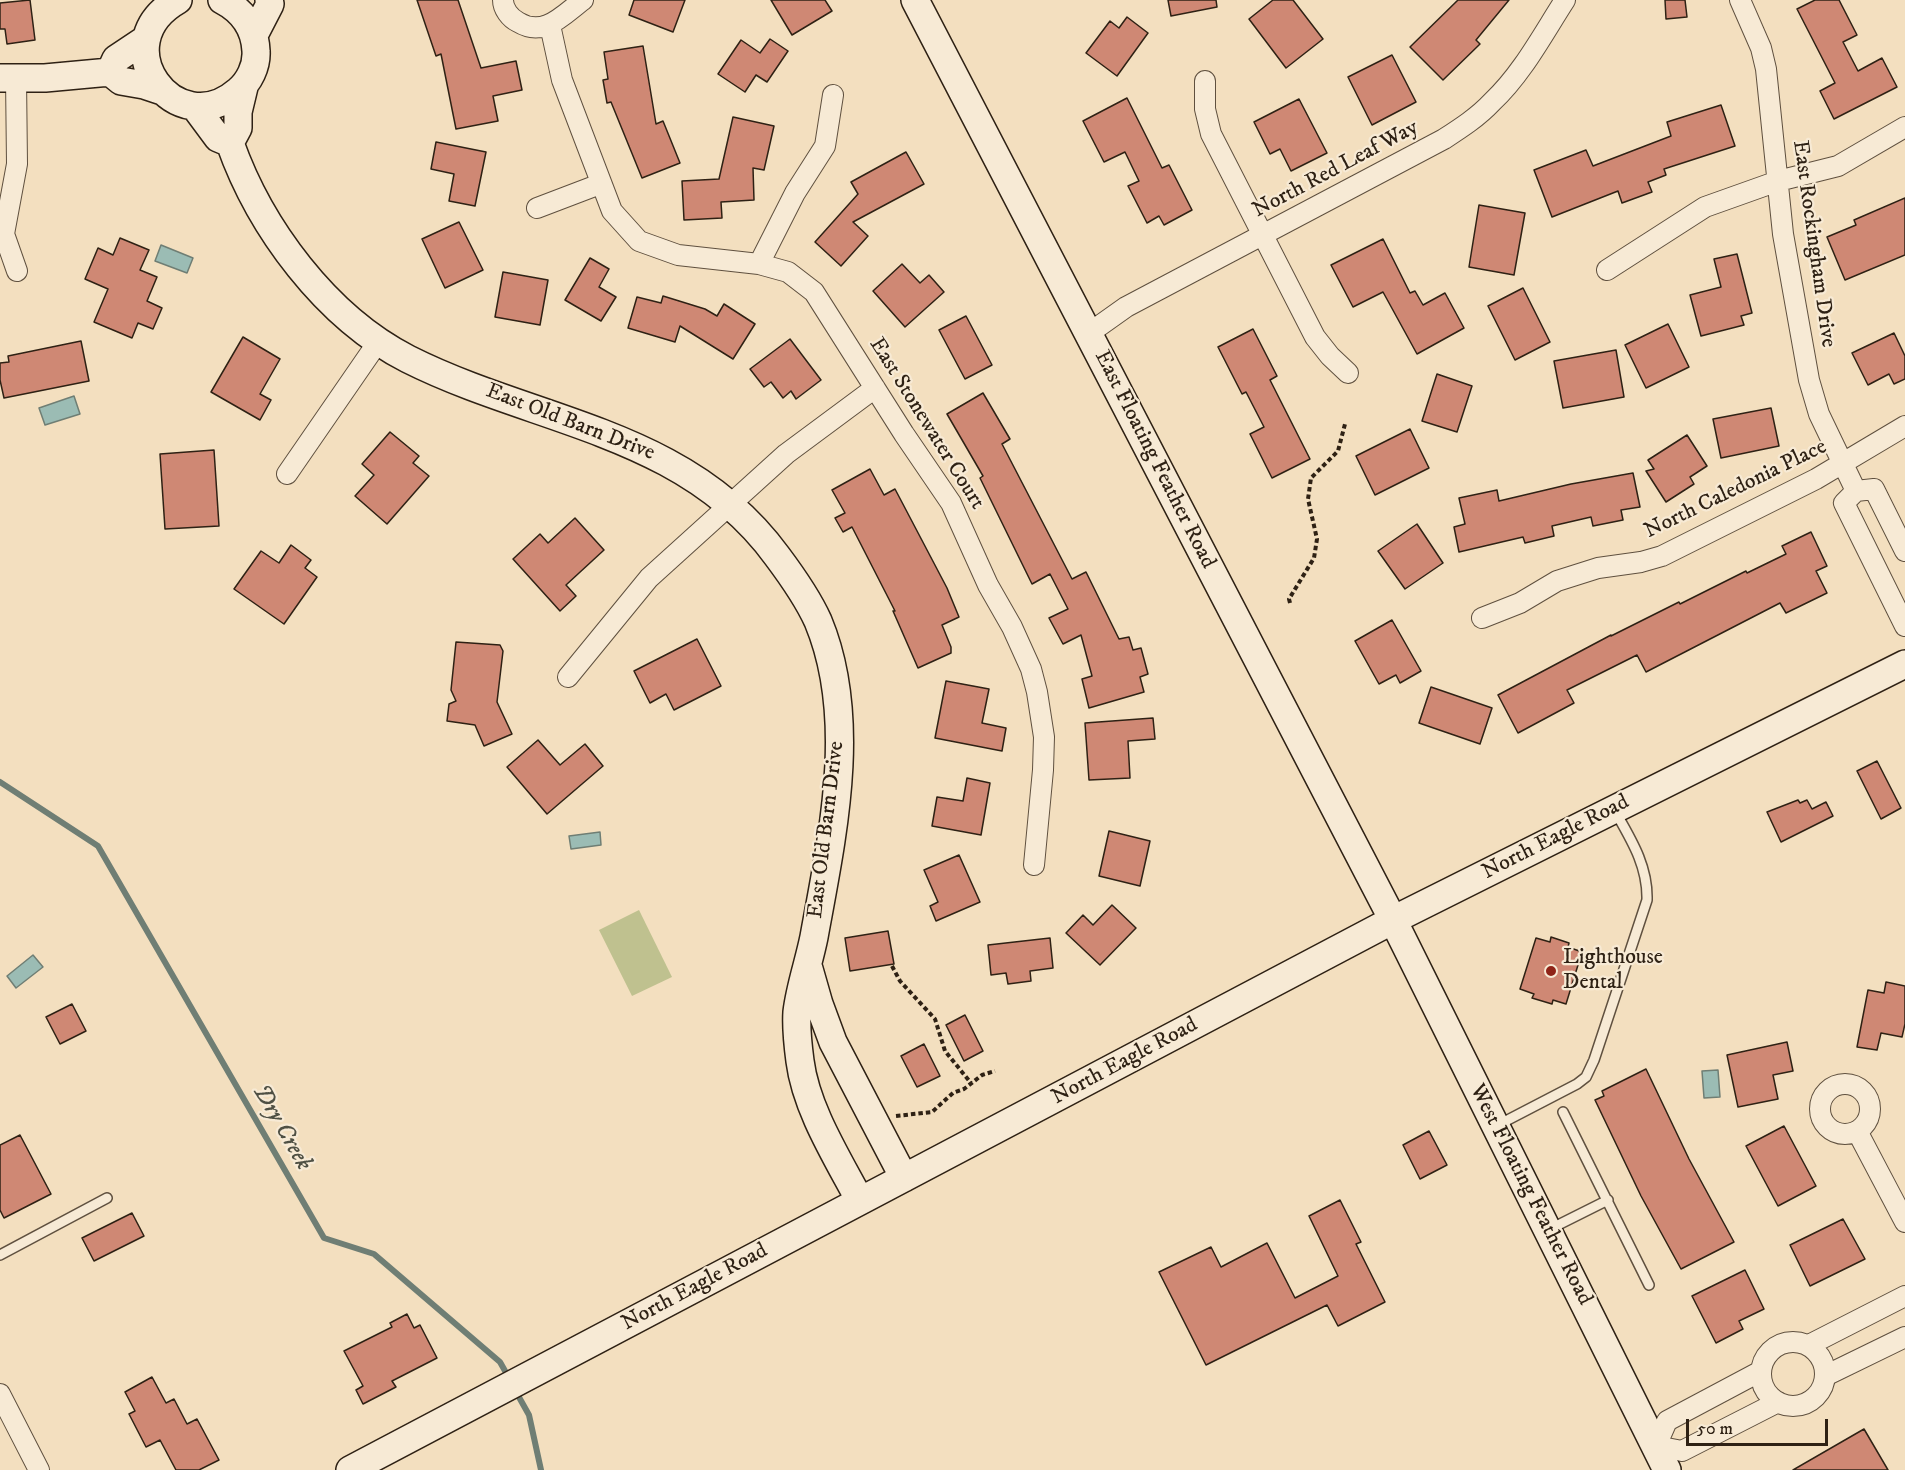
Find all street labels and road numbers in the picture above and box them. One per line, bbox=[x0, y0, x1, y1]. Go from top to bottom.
street label: North Red Leaf Way bbox=[1249, 115, 1423, 225]
street label: East Rockingham Drive bbox=[1785, 139, 1841, 349]
street label: East Stonewater Court bbox=[862, 333, 990, 515]
street label: East Floating Feather Road bbox=[1087, 347, 1221, 573]
street label: East Old Barn Drive bbox=[482, 379, 658, 467]
street label: North Caledonia Place bbox=[1641, 434, 1831, 546]
street label: East Old Barn Drive bbox=[803, 740, 851, 920]
street label: North Eagle Road bbox=[1478, 790, 1634, 886]
street label: North Eagle Road bbox=[1048, 1012, 1202, 1112]
street label: West Floating Feather Road bbox=[1463, 1080, 1597, 1310]
street label: North Eagle Road bbox=[618, 1238, 772, 1338]

